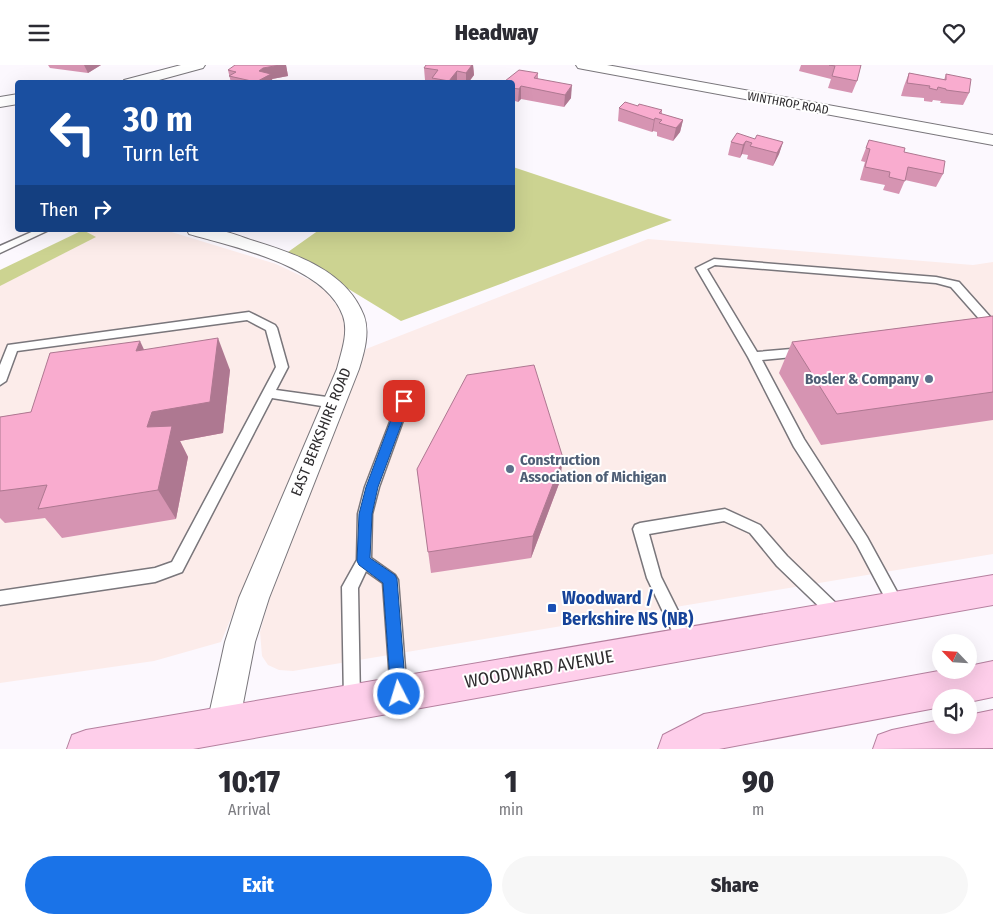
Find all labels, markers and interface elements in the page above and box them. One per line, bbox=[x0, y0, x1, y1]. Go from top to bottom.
icon: menu bbox=[25, 19, 53, 47]
text: Headway bbox=[455, 19, 538, 46]
icon: heart bbox=[940, 19, 968, 47]
street label: WINTHROP ROAD bbox=[746, 89, 830, 117]
text: 30 m bbox=[123, 98, 193, 140]
icon: left bbox=[40, 100, 105, 165]
text: Turn left bbox=[123, 140, 199, 167]
icon: right bbox=[88, 195, 116, 223]
text: Then bbox=[40, 198, 78, 221]
street label: EAST BERKSHIRE ROAD bbox=[287, 365, 355, 499]
place label: Bosler & Company bbox=[805, 370, 920, 388]
marker: Bosler & Company bbox=[923, 373, 935, 385]
pin bbox=[383, 380, 425, 422]
icon: arrive bbox=[390, 387, 418, 415]
place label: Construction Association of Michigan bbox=[519, 451, 667, 486]
marker: Construction Association of Michigan bbox=[504, 463, 516, 475]
place label: Woodward / Berkshire NS (NB) bbox=[562, 587, 694, 630]
marker: Woodward / Berkshire NS (NB) bbox=[546, 602, 558, 614]
north arrow bbox=[932, 634, 978, 679]
map controls bbox=[932, 634, 977, 734]
street label: WOODWARD AVENUE bbox=[463, 645, 615, 693]
position arrow bbox=[372, 667, 424, 719]
button: sound bbox=[932, 689, 977, 734]
text: 10:17 bbox=[219, 764, 280, 800]
text: 1 bbox=[505, 764, 518, 800]
text: 90 bbox=[742, 764, 774, 800]
text: Arrival bbox=[228, 800, 271, 819]
text: min bbox=[499, 800, 523, 819]
text: m bbox=[752, 800, 764, 819]
button: Exit bbox=[25, 856, 492, 914]
button: Share bbox=[502, 856, 968, 914]

